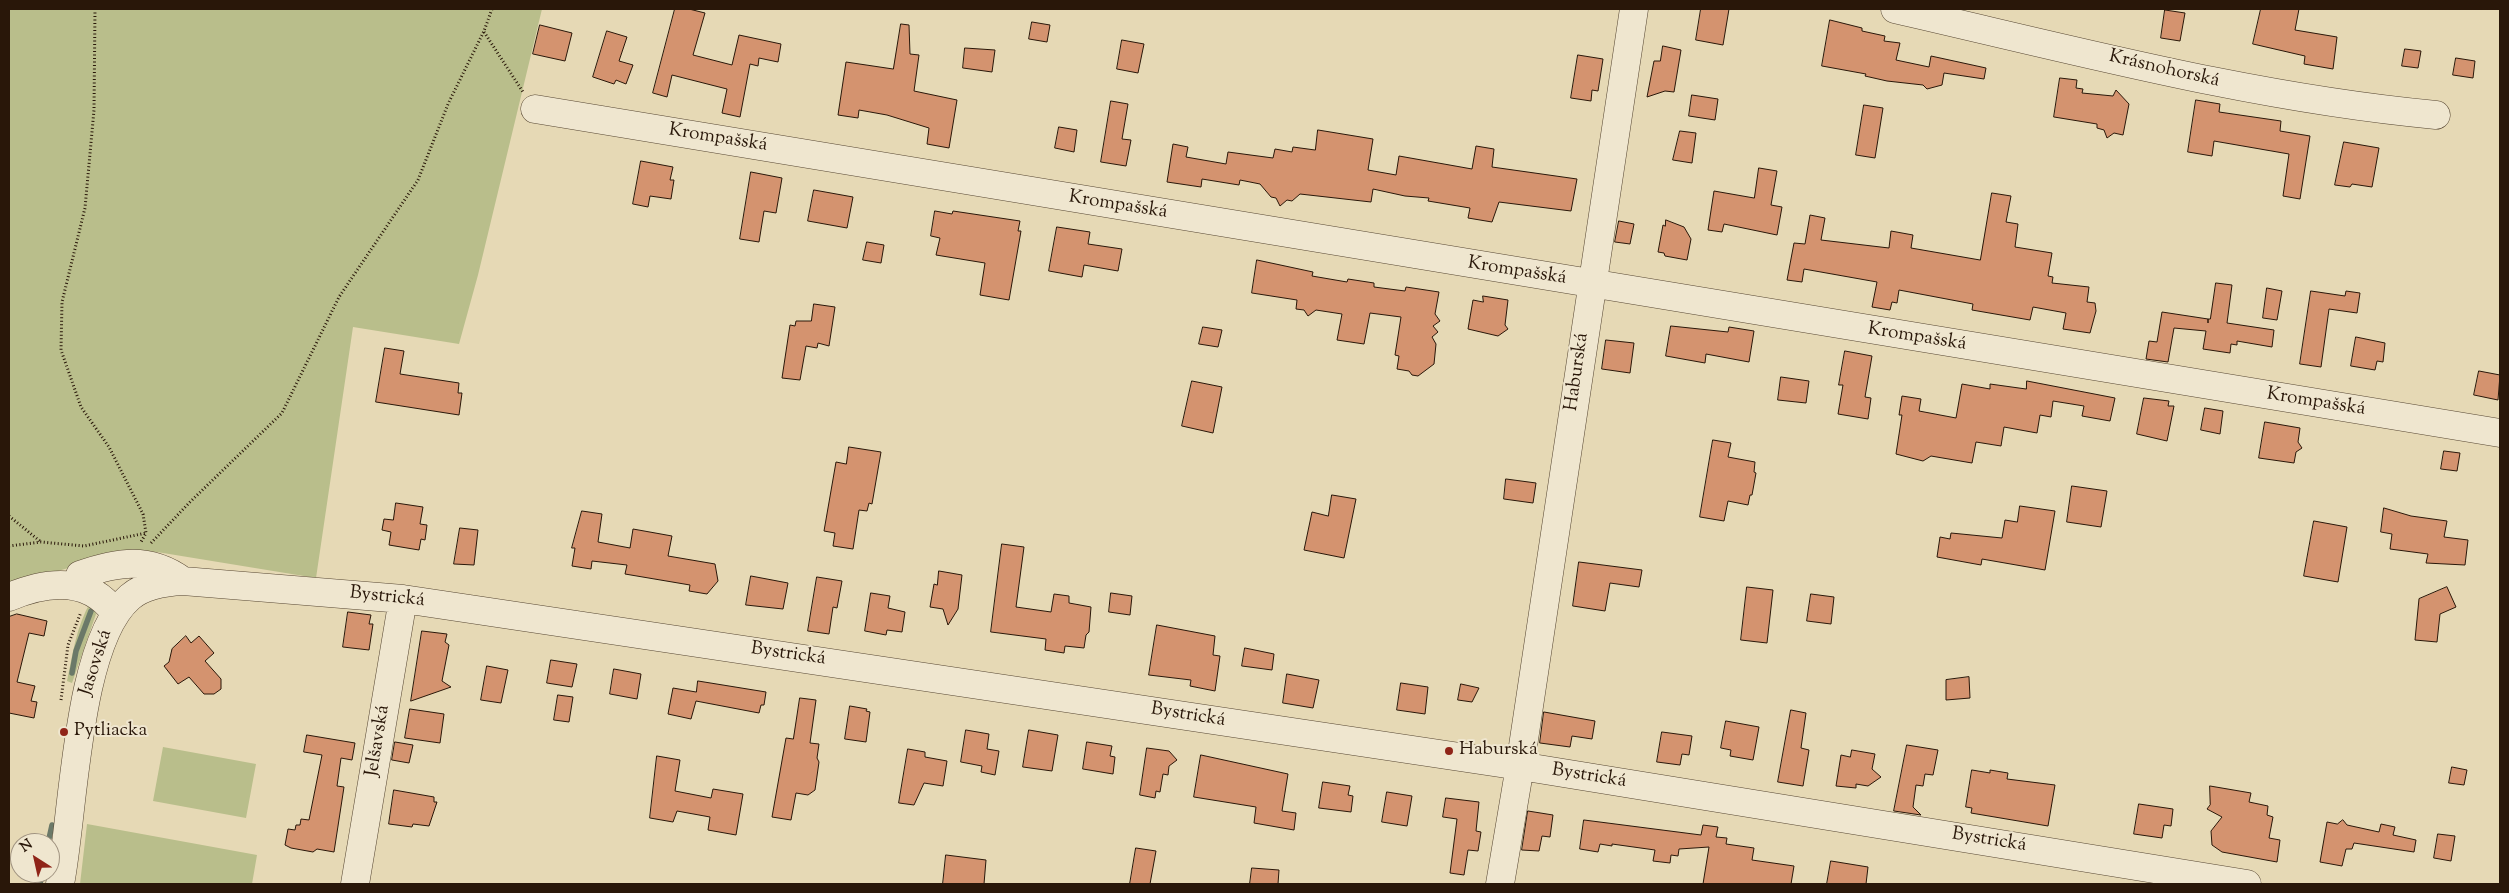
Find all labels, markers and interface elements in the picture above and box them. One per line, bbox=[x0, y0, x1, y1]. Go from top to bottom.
street label: Krásnohorská bbox=[2106, 46, 2222, 94]
street label: Krompašská bbox=[667, 120, 769, 158]
street label: Krompašská bbox=[1067, 187, 1169, 225]
street label: Krompašská bbox=[1466, 253, 1568, 291]
street label: Krompašská bbox=[1866, 319, 1968, 357]
street label: Haburská bbox=[1561, 331, 1595, 413]
street label: Krompašská bbox=[2265, 384, 2367, 422]
street label: Bystrická bbox=[348, 583, 426, 613]
street label: Jasovská bbox=[76, 627, 118, 699]
street label: Bystrická bbox=[749, 638, 827, 672]
street label: Bystrická bbox=[1149, 699, 1227, 733]
street label: Jelšavská bbox=[362, 704, 396, 778]
place label: Pytliacka bbox=[74, 721, 147, 743]
marker: Pytliacka bbox=[58, 726, 70, 738]
place label: Haburská bbox=[1459, 740, 1538, 762]
marker: Haburská bbox=[1443, 745, 1455, 757]
street label: Bystrická bbox=[1550, 760, 1628, 794]
street label: Bystrická bbox=[1950, 824, 2028, 858]
north arrow bbox=[10, 833, 60, 883]
text: N bbox=[17, 835, 37, 858]

